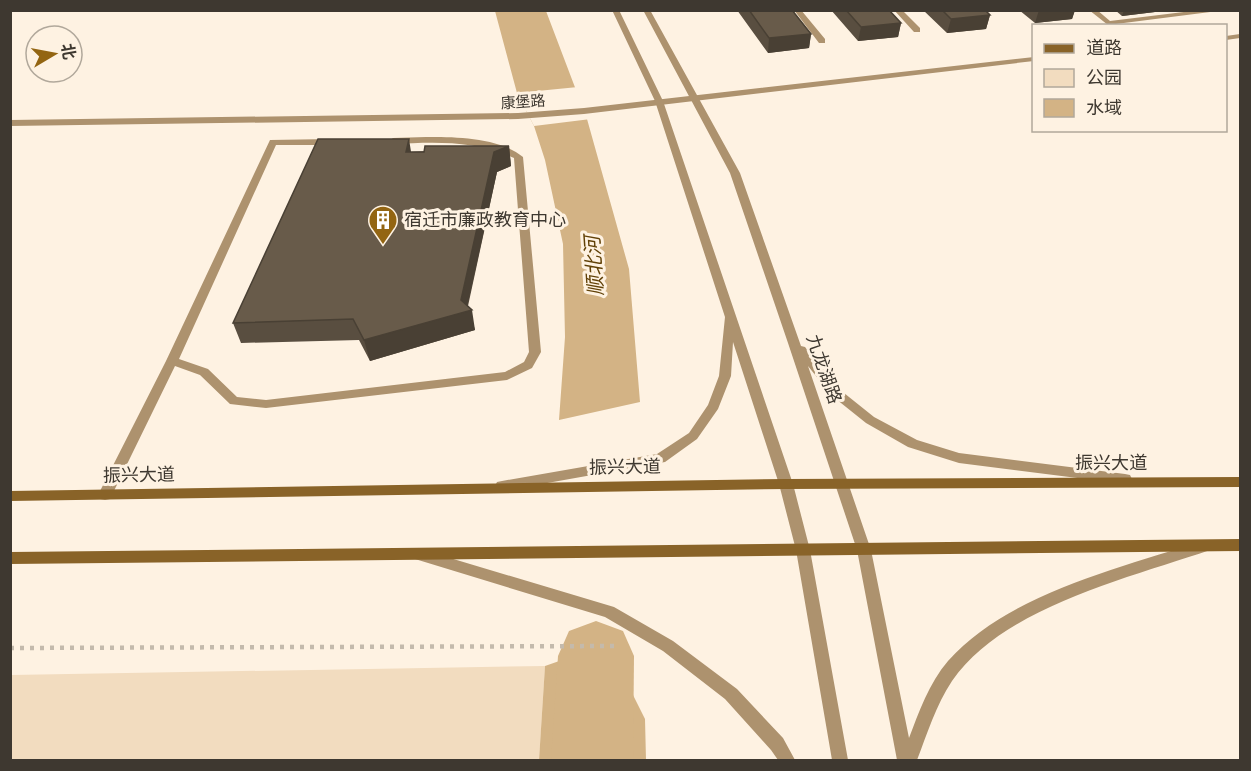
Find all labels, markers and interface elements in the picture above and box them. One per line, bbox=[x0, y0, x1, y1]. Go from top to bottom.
north arrow bbox=[24, 24, 84, 84]
legend bbox=[1032, 24, 1227, 132]
text: 道路 bbox=[1086, 38, 1122, 58]
text: 北 bbox=[59, 42, 78, 61]
text: 公园 bbox=[1086, 68, 1122, 88]
street label: 康堡路 bbox=[500, 92, 546, 112]
text: 水域 bbox=[1086, 98, 1122, 118]
building icon: 宿迁市廉政教育中心 bbox=[367, 204, 399, 246]
place label: 宿迁市廉政教育中心 bbox=[404, 210, 566, 230]
water label: 顺北河 bbox=[581, 231, 607, 297]
street label: 九龙湖路 bbox=[803, 332, 845, 406]
street label: 振兴大道 bbox=[1075, 453, 1147, 473]
street label: 振兴大道 bbox=[589, 456, 661, 478]
street label: 振兴大道 bbox=[103, 464, 175, 486]

